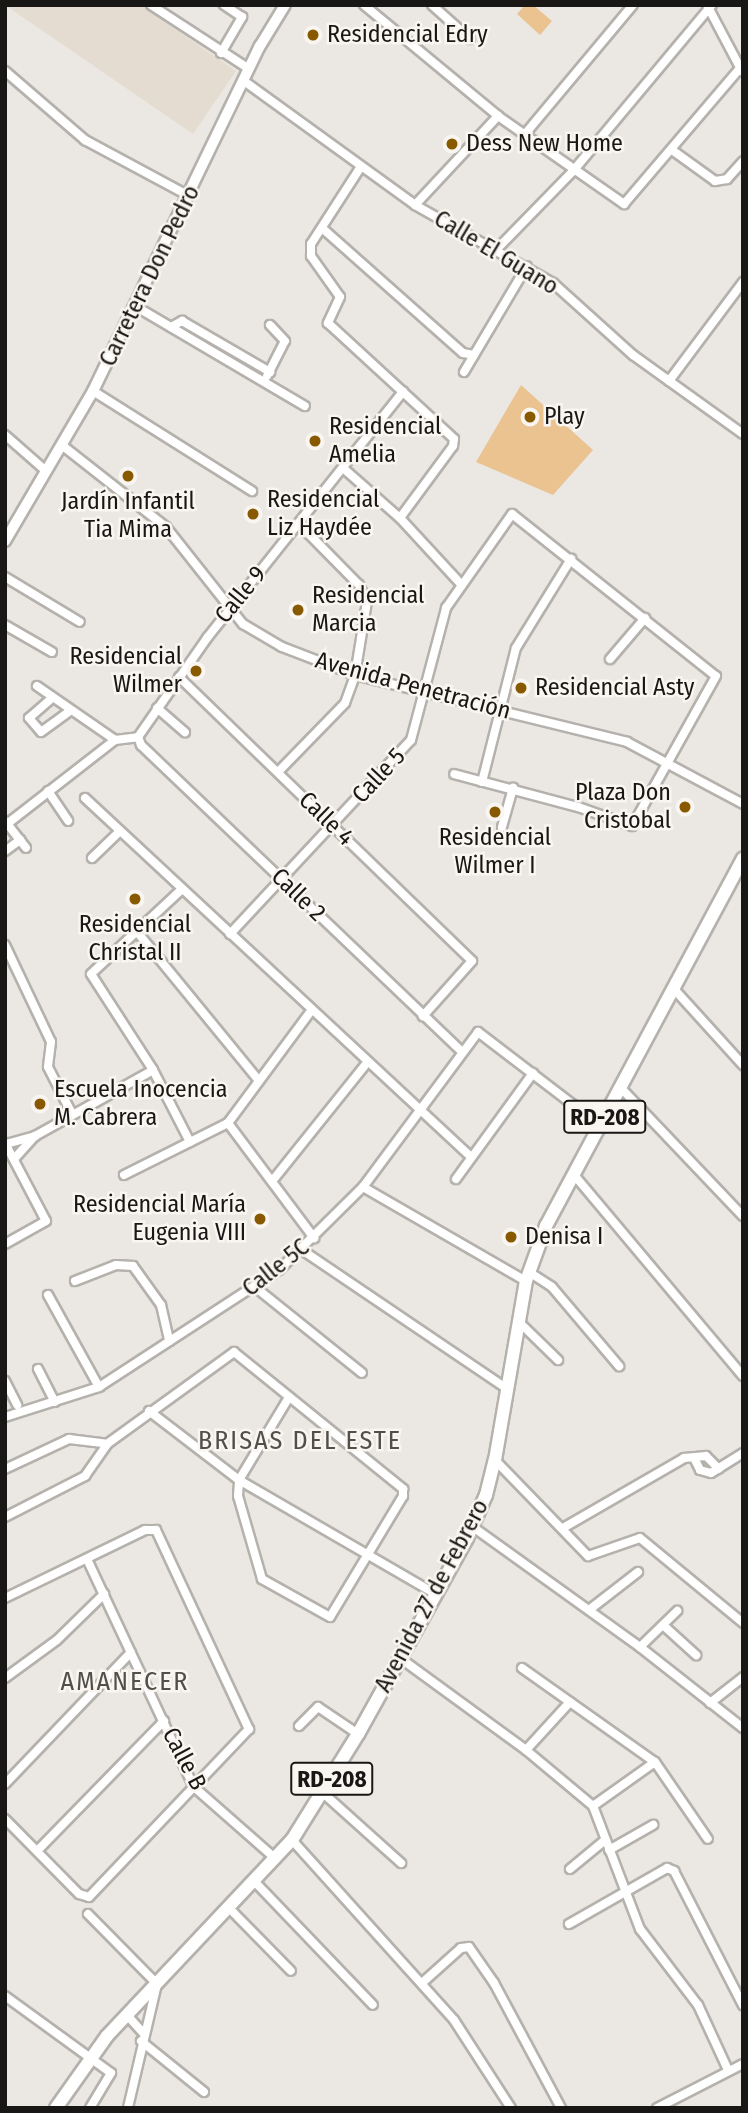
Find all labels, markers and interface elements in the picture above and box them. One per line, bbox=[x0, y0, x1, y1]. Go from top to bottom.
place label: Residencial Edry bbox=[327, 21, 488, 49]
marker: Residencial Edry bbox=[305, 27, 321, 43]
place label: Dess New Home bbox=[466, 130, 623, 158]
marker: Dess New Home bbox=[444, 136, 460, 152]
street label: Carretera Don Pedro bbox=[94, 181, 206, 371]
street label: Calle El Guano bbox=[429, 205, 563, 301]
place label: Play bbox=[544, 403, 585, 431]
marker: Play bbox=[522, 409, 538, 425]
place label: Residencial Amelia bbox=[329, 413, 441, 469]
marker: Residencial Amelia bbox=[307, 433, 323, 449]
marker: Jardín Infantil Tia Mima bbox=[120, 468, 136, 484]
place label: Residencial Liz Haydée bbox=[267, 486, 379, 542]
place label: Jardín Infantil Tia Mima bbox=[61, 488, 195, 544]
marker: Residencial Liz Haydée bbox=[245, 506, 261, 522]
street label: Calle 9 bbox=[209, 561, 273, 629]
place label: Residencial Marcia bbox=[312, 582, 424, 638]
marker: Residencial Marcia bbox=[290, 602, 306, 618]
place label: Residencial Wilmer bbox=[70, 643, 182, 699]
street label: Avenida Penetración bbox=[312, 646, 514, 726]
marker: Residencial Wilmer bbox=[188, 663, 204, 679]
place label: Residencial Asty bbox=[535, 674, 694, 702]
marker: Residencial Asty bbox=[513, 680, 529, 696]
street label: Calle 5 bbox=[346, 743, 412, 809]
place label: Plaza Don Cristobal bbox=[575, 779, 671, 835]
street label: Calle 4 bbox=[293, 786, 359, 852]
marker: Plaza Don Cristobal bbox=[677, 799, 693, 815]
marker: Residencial Wilmer I bbox=[487, 804, 503, 820]
place label: Residencial Wilmer I bbox=[439, 824, 551, 880]
street label: Calle 2 bbox=[265, 862, 331, 928]
marker: Residencial Christal II bbox=[127, 891, 143, 907]
place label: Residencial Christal II bbox=[79, 911, 191, 967]
place label: Escuela Inocencia M. Cabrera bbox=[54, 1076, 227, 1132]
marker: Escuela Inocencia M. Cabrera bbox=[32, 1096, 48, 1112]
road number: RD-208 bbox=[563, 1098, 647, 1136]
place label: Residencial María Eugenia VIII bbox=[73, 1191, 246, 1247]
marker: Residencial María Eugenia VIII bbox=[252, 1211, 268, 1227]
place label: Denisa I bbox=[525, 1223, 603, 1251]
marker: Denisa I bbox=[503, 1229, 519, 1245]
street label: Calle 5C bbox=[237, 1233, 315, 1303]
district label: BRISAS DEL ESTE bbox=[200, 1425, 400, 1457]
street label: Avenida 27 de Febrero bbox=[369, 1495, 495, 1697]
district label: AMANECER bbox=[61, 1666, 189, 1698]
street label: Calle B bbox=[156, 1723, 212, 1795]
road number: RD-208 bbox=[290, 1760, 374, 1798]

